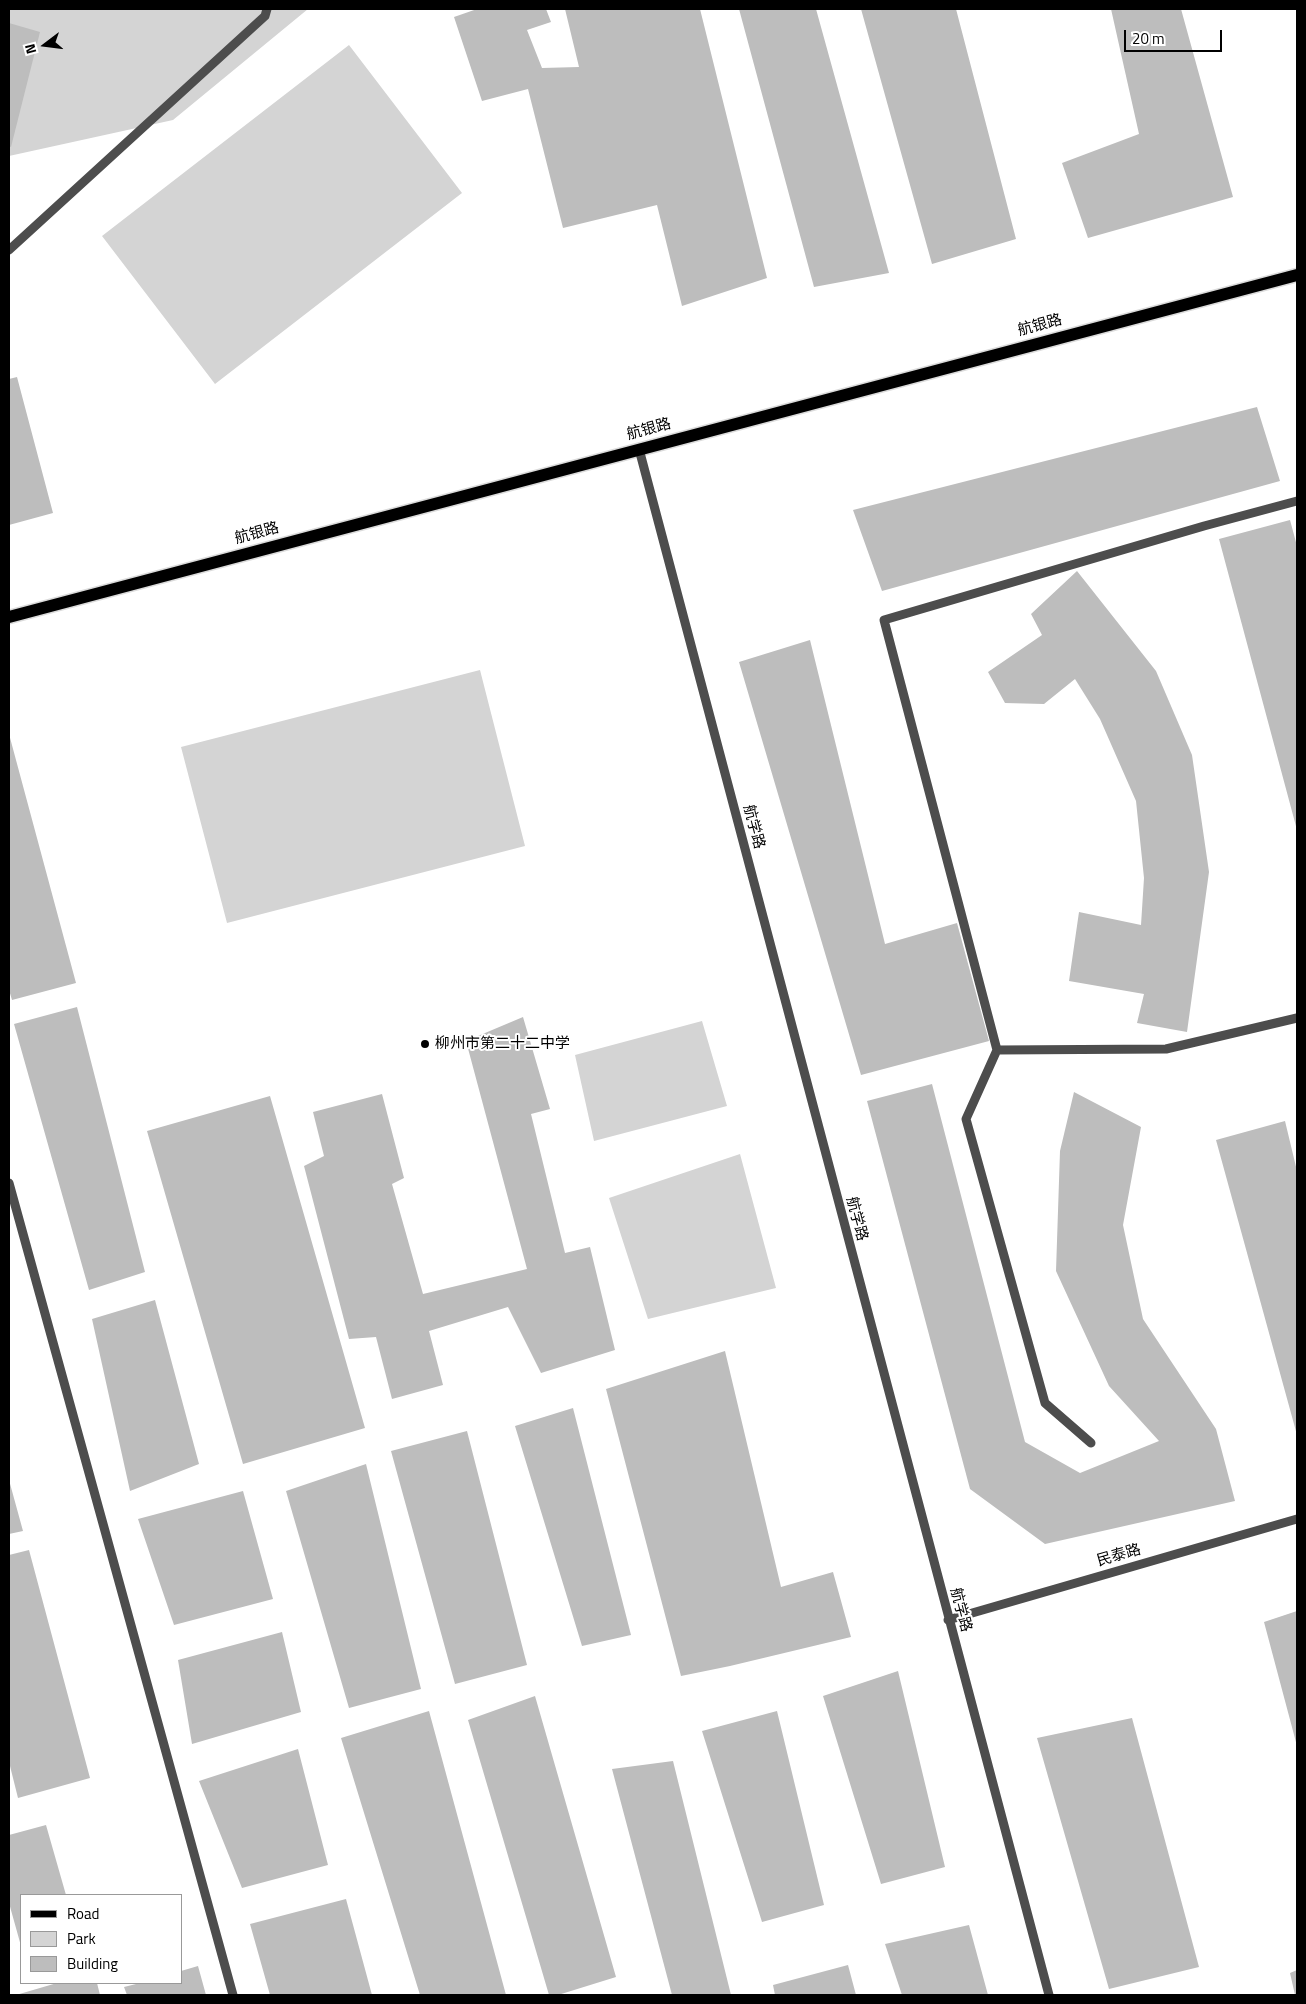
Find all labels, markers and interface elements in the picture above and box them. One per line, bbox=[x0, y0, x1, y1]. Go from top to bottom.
north arrow bbox=[20, 20, 70, 70]
scale bar bbox=[1126, 20, 1224, 52]
text: 20 m bbox=[1132, 27, 1165, 50]
text: N bbox=[19, 42, 41, 56]
street label: 航银路 bbox=[1016, 311, 1064, 341]
street label: 航银路 bbox=[625, 415, 673, 445]
street label: 航银路 bbox=[233, 519, 281, 549]
street label: 航学路 bbox=[738, 803, 768, 851]
place label: 柳州市第二十二中学 bbox=[435, 1035, 570, 1053]
marker: 柳州市第二十二中学 bbox=[419, 1038, 431, 1050]
street label: 航学路 bbox=[841, 1195, 871, 1243]
street label: 民泰路 bbox=[1095, 1541, 1143, 1571]
street label: 航学路 bbox=[945, 1586, 975, 1634]
legend bbox=[20, 1894, 182, 1984]
text: Road bbox=[67, 1902, 99, 1925]
text: Park bbox=[67, 1927, 96, 1950]
text: Building bbox=[67, 1952, 118, 1975]

